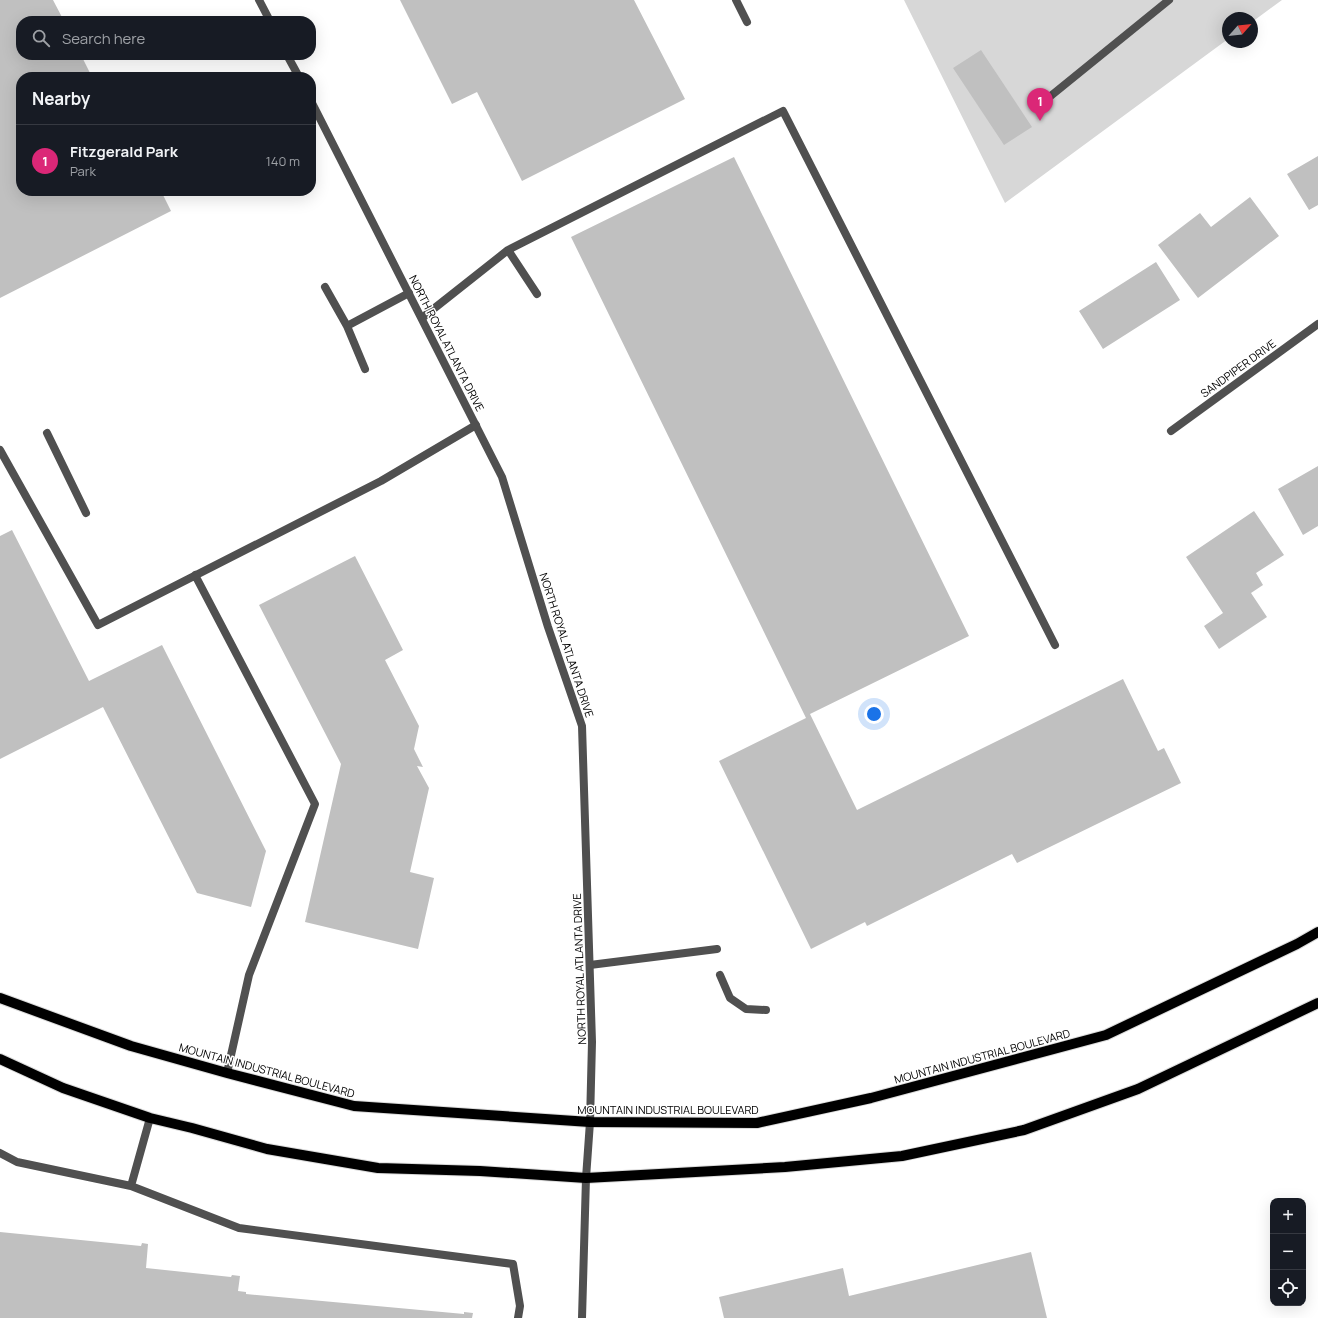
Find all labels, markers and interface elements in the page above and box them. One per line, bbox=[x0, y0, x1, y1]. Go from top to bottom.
north arrow bbox=[1222, 12, 1258, 48]
search box bbox=[16, 16, 316, 60]
icon: search bbox=[30, 27, 52, 49]
text: Search here bbox=[62, 28, 145, 49]
text: Nearby bbox=[32, 87, 90, 110]
pin: 1 bbox=[1027, 88, 1053, 121]
text: Fitzgerald Park bbox=[70, 141, 178, 162]
text: 1 bbox=[42, 152, 48, 170]
text: 140 m bbox=[266, 152, 300, 170]
text: Park bbox=[70, 162, 96, 180]
street label: NORTH ROYAL ATLANTA DRIVE bbox=[406, 272, 488, 414]
street label: SANDPIPER DRIVE bbox=[1197, 336, 1279, 400]
street label: NORTH ROYAL ATLANTA DRIVE bbox=[537, 571, 597, 719]
your location bbox=[864, 704, 884, 724]
street label: NORTH ROYAL ATLANTA DRIVE bbox=[569, 893, 589, 1045]
street label: MOUNTAIN INDUSTRIAL BOULEVARD bbox=[892, 1025, 1072, 1087]
street label: MOUNTAIN INDUSTRIAL BOULEVARD bbox=[177, 1039, 357, 1101]
street label: MOUNTAIN INDUSTRIAL BOULEVARD bbox=[577, 1102, 759, 1117]
map controls bbox=[1270, 1198, 1306, 1306]
button: + bbox=[1270, 1198, 1306, 1234]
button: − bbox=[1270, 1234, 1306, 1270]
button: locate bbox=[1270, 1270, 1306, 1306]

